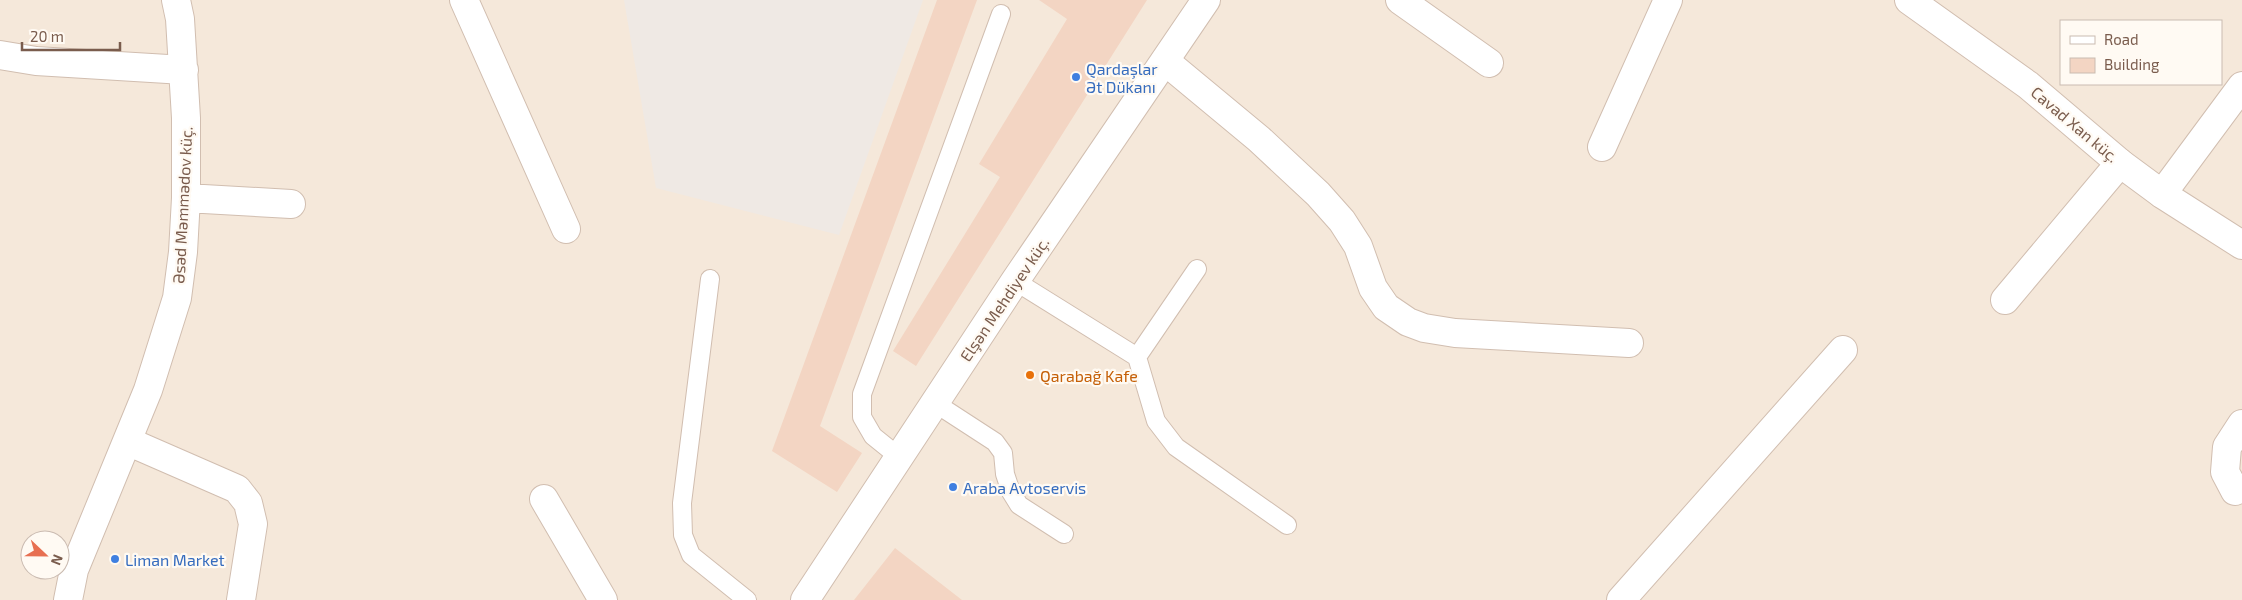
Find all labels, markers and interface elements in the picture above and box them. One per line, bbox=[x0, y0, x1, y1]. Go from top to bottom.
scale bar bbox=[22, 20, 120, 52]
legend bbox=[2060, 20, 2222, 85]
text: 20 m bbox=[30, 27, 64, 45]
text: Road bbox=[2104, 30, 2139, 48]
text: Building bbox=[2104, 55, 2160, 73]
place label: Qardaşlar Ət Dükanı bbox=[1086, 59, 1158, 96]
marker: Qardaşlar Ət Dükanı bbox=[1070, 71, 1082, 83]
street label: Cavad Xan küç. bbox=[2027, 82, 2122, 167]
street label: Əsəd Məmmədov küç. bbox=[168, 126, 197, 284]
street label: Elşən Mehdiyev küç. bbox=[955, 233, 1053, 365]
place label: Qarabağ Kafe bbox=[1040, 366, 1138, 386]
marker: Qarabağ Kafe bbox=[1024, 369, 1036, 381]
place label: Araba Avtoservis bbox=[963, 478, 1086, 497]
marker: Araba Avtoservis bbox=[947, 481, 959, 493]
north arrow bbox=[20, 530, 70, 580]
place label: Liman Market bbox=[125, 550, 225, 569]
text: N bbox=[48, 552, 67, 568]
marker: Liman Market bbox=[109, 553, 121, 565]

